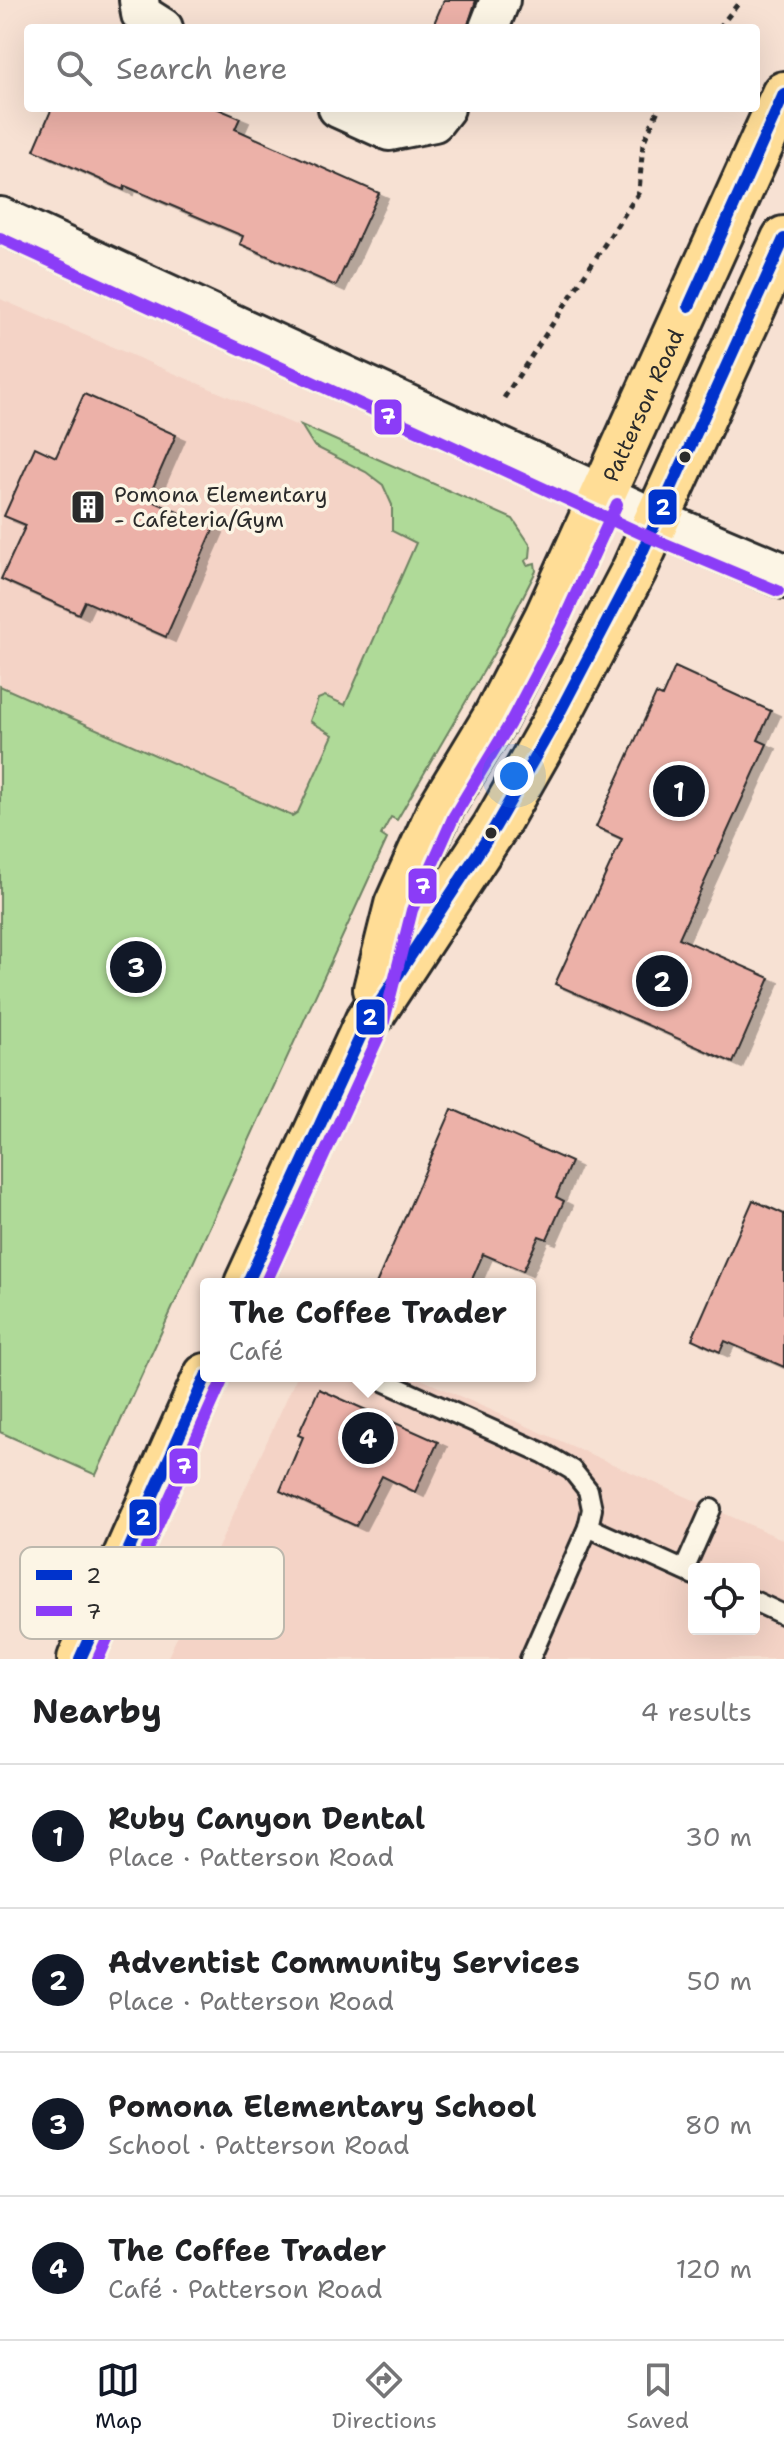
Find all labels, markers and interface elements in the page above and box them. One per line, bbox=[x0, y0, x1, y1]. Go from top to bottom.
search box bbox=[24, 24, 760, 112]
icon: search bbox=[52, 46, 96, 90]
text: Search here bbox=[116, 48, 287, 89]
street label: Patterson Road bbox=[596, 325, 691, 487]
line badge: 7 bbox=[373, 398, 403, 436]
text: 7 bbox=[380, 402, 396, 431]
unlabelled marker bbox=[677, 449, 693, 465]
place label: Pomona Elementary - Cafeteria/Gym bbox=[114, 480, 327, 534]
building icon: Pomona Elementary - Cafeteria/Gym bbox=[69, 488, 107, 526]
line badge: 2 bbox=[647, 488, 678, 526]
text: 2 bbox=[655, 493, 671, 522]
your location bbox=[494, 756, 534, 796]
pin: 1 bbox=[653, 761, 705, 821]
unlabelled marker bbox=[483, 825, 499, 841]
line badge: 7 bbox=[407, 867, 438, 905]
text: 7 bbox=[415, 872, 431, 901]
pin: 3 bbox=[110, 937, 162, 997]
pin: 2 bbox=[636, 951, 688, 1011]
line badge: 2 bbox=[355, 998, 386, 1036]
text: 2 bbox=[362, 1003, 378, 1032]
popup bbox=[200, 1278, 536, 1382]
text: The Coffee Trader bbox=[229, 1292, 507, 1333]
text: Café bbox=[229, 1333, 284, 1368]
pin: 4 bbox=[342, 1408, 394, 1468]
line badge: 7 bbox=[168, 1447, 199, 1485]
text: 7 bbox=[176, 1452, 192, 1481]
line badge: 2 bbox=[128, 1498, 158, 1537]
text: 2 bbox=[135, 1503, 151, 1532]
legend bbox=[20, 1547, 284, 1639]
text: 2 bbox=[86, 1561, 101, 1590]
map controls bbox=[688, 1563, 760, 1635]
button: locate bbox=[688, 1563, 760, 1635]
text: 7 bbox=[86, 1597, 101, 1626]
text: Nearby bbox=[32, 1688, 162, 1734]
text: 4 results bbox=[640, 1694, 752, 1729]
text: Ruby Canyon Dental bbox=[108, 1798, 425, 1839]
text: 1 bbox=[52, 1819, 64, 1854]
text: 30 m bbox=[685, 1819, 752, 1854]
text: Place · Patterson Road bbox=[108, 1839, 394, 1874]
text: Adventist Community Services bbox=[108, 1942, 580, 1983]
text: 2 bbox=[49, 1963, 67, 1998]
text: 50 m bbox=[687, 1963, 752, 1998]
text: Place · Patterson Road bbox=[108, 1983, 394, 2018]
text: Pomona Elementary School bbox=[108, 2086, 536, 2127]
text: 3 bbox=[49, 2107, 67, 2142]
text: 80 m bbox=[685, 2107, 752, 2142]
text: School · Patterson Road bbox=[108, 2127, 410, 2162]
text: The Coffee Trader bbox=[108, 2230, 386, 2271]
text: 4 bbox=[49, 2251, 67, 2286]
text: 120 m bbox=[676, 2251, 752, 2286]
text: Café · Patterson Road bbox=[108, 2271, 382, 2306]
tab: Map bbox=[95, 2358, 142, 2435]
tab: Directions bbox=[332, 2358, 437, 2435]
tab: Saved bbox=[627, 2358, 689, 2435]

